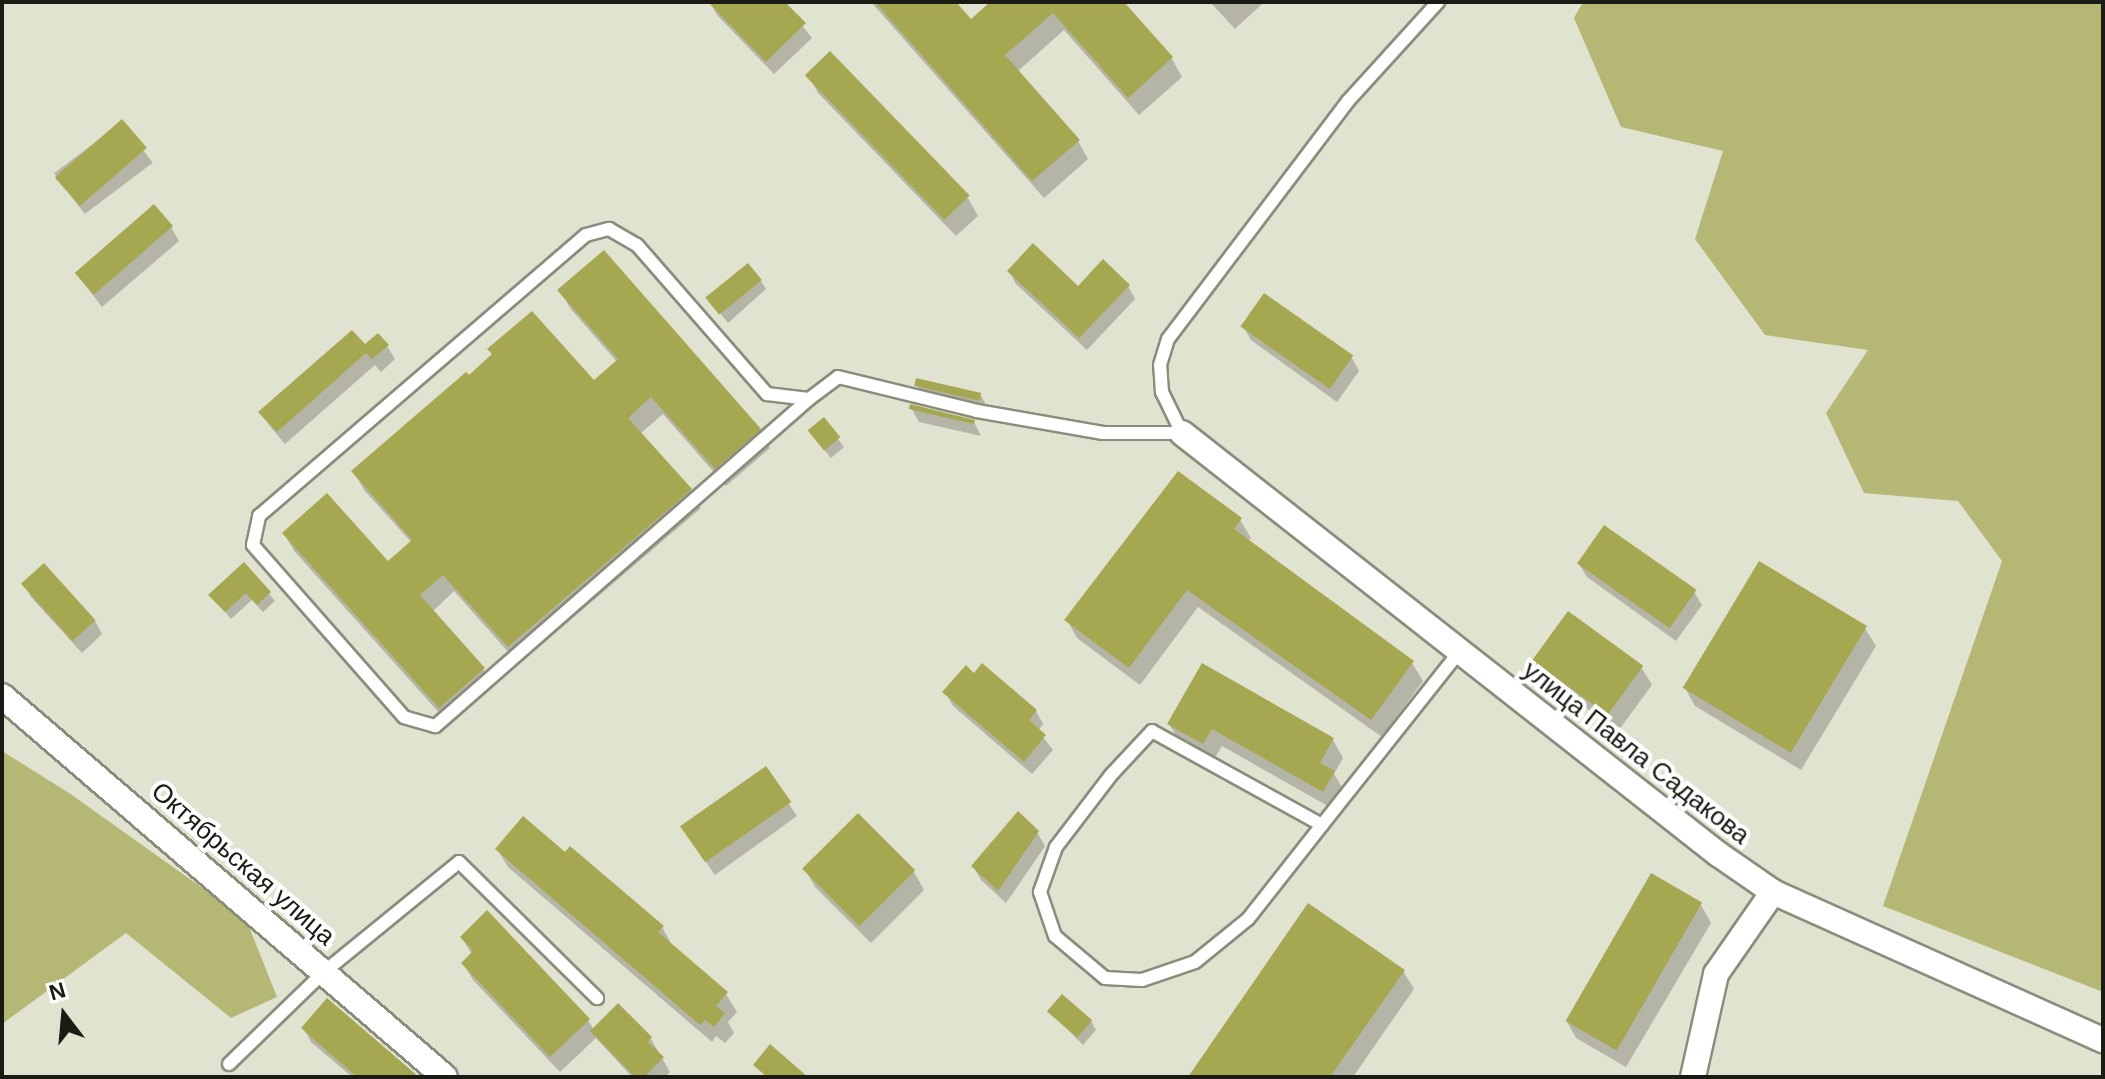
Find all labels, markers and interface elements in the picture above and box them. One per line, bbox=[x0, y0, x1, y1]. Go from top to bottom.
street label: улица Павла Садакова bbox=[1516, 655, 1756, 851]
street label: Октябрьская улица bbox=[145, 776, 341, 952]
north arrow bbox=[24, 975, 104, 1055]
text: N bbox=[46, 977, 68, 1006]

